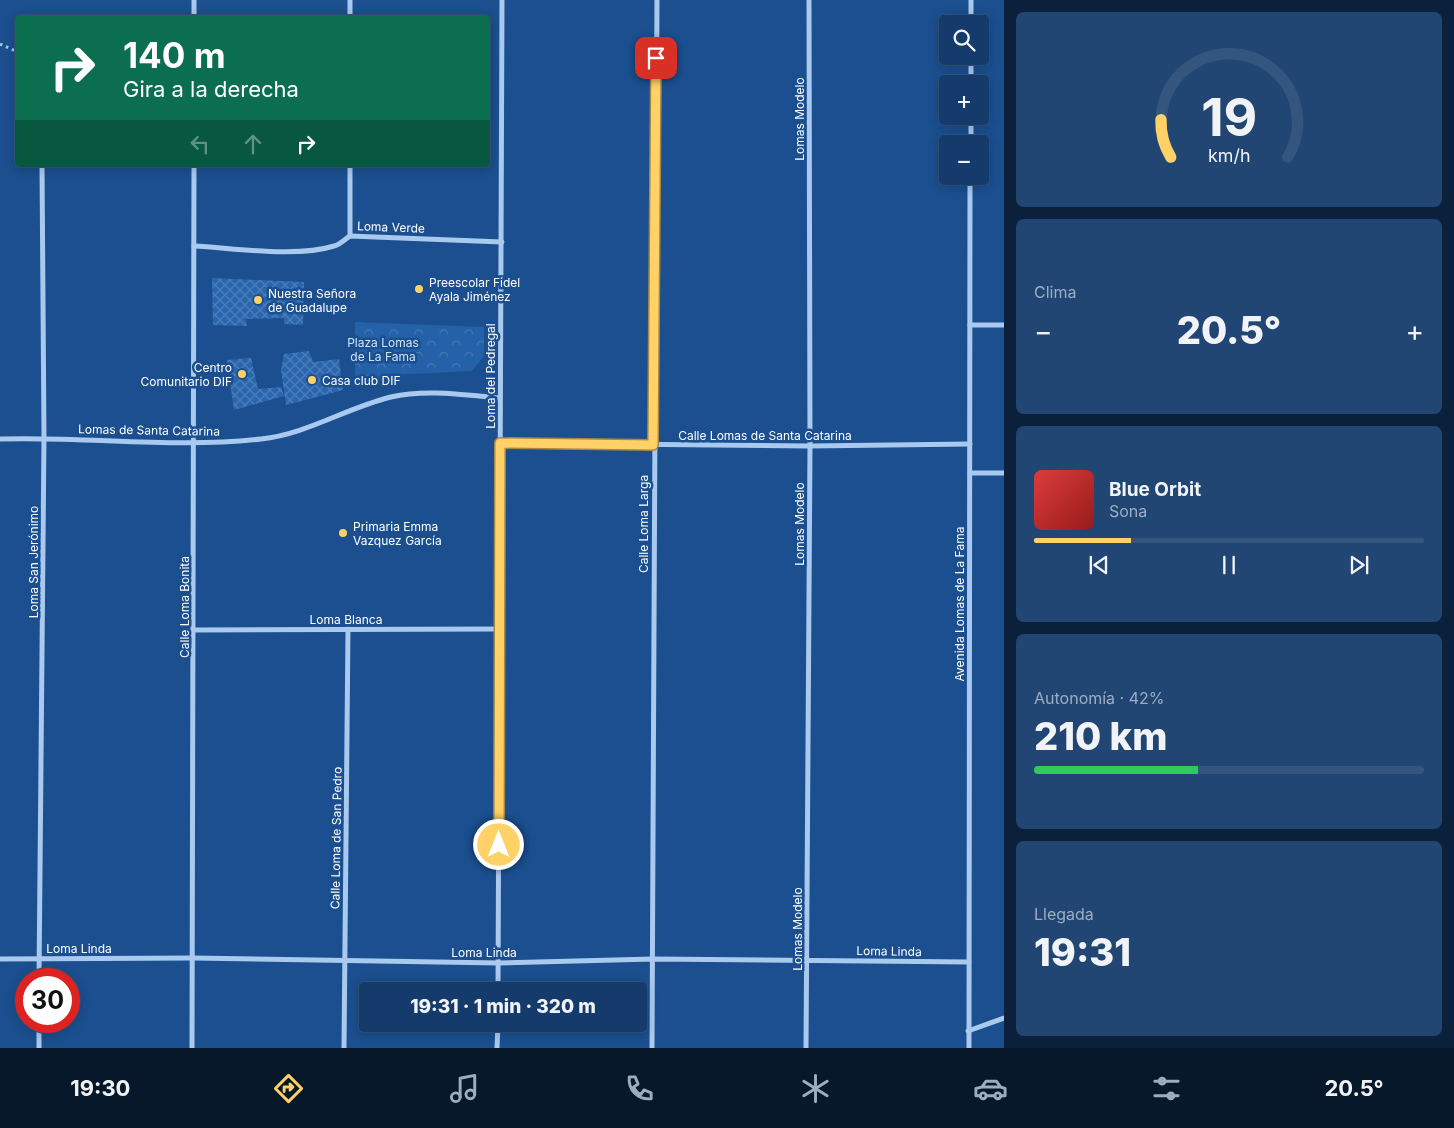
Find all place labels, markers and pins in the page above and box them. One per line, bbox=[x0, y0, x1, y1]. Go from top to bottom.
pin bbox=[635, 37, 677, 79]
place label: Preescolar Fidel Ayala Jiménez bbox=[429, 275, 520, 304]
marker: Preescolar Fidel Ayala Jiménez bbox=[413, 283, 425, 295]
place label: Nuestra Señora de Guadalupe bbox=[268, 286, 356, 315]
marker: Nuestra Señora de Guadalupe bbox=[252, 294, 264, 306]
place label: Centro Comunitario DIF bbox=[141, 360, 232, 389]
marker: Centro Comunitario DIF bbox=[236, 368, 248, 380]
place label: Casa club DIF bbox=[322, 373, 401, 388]
marker: Casa club DIF bbox=[306, 374, 318, 386]
place label: Primaria Emma Vazquez García bbox=[353, 519, 442, 548]
marker: Primaria Emma Vazquez García bbox=[337, 527, 349, 539]

